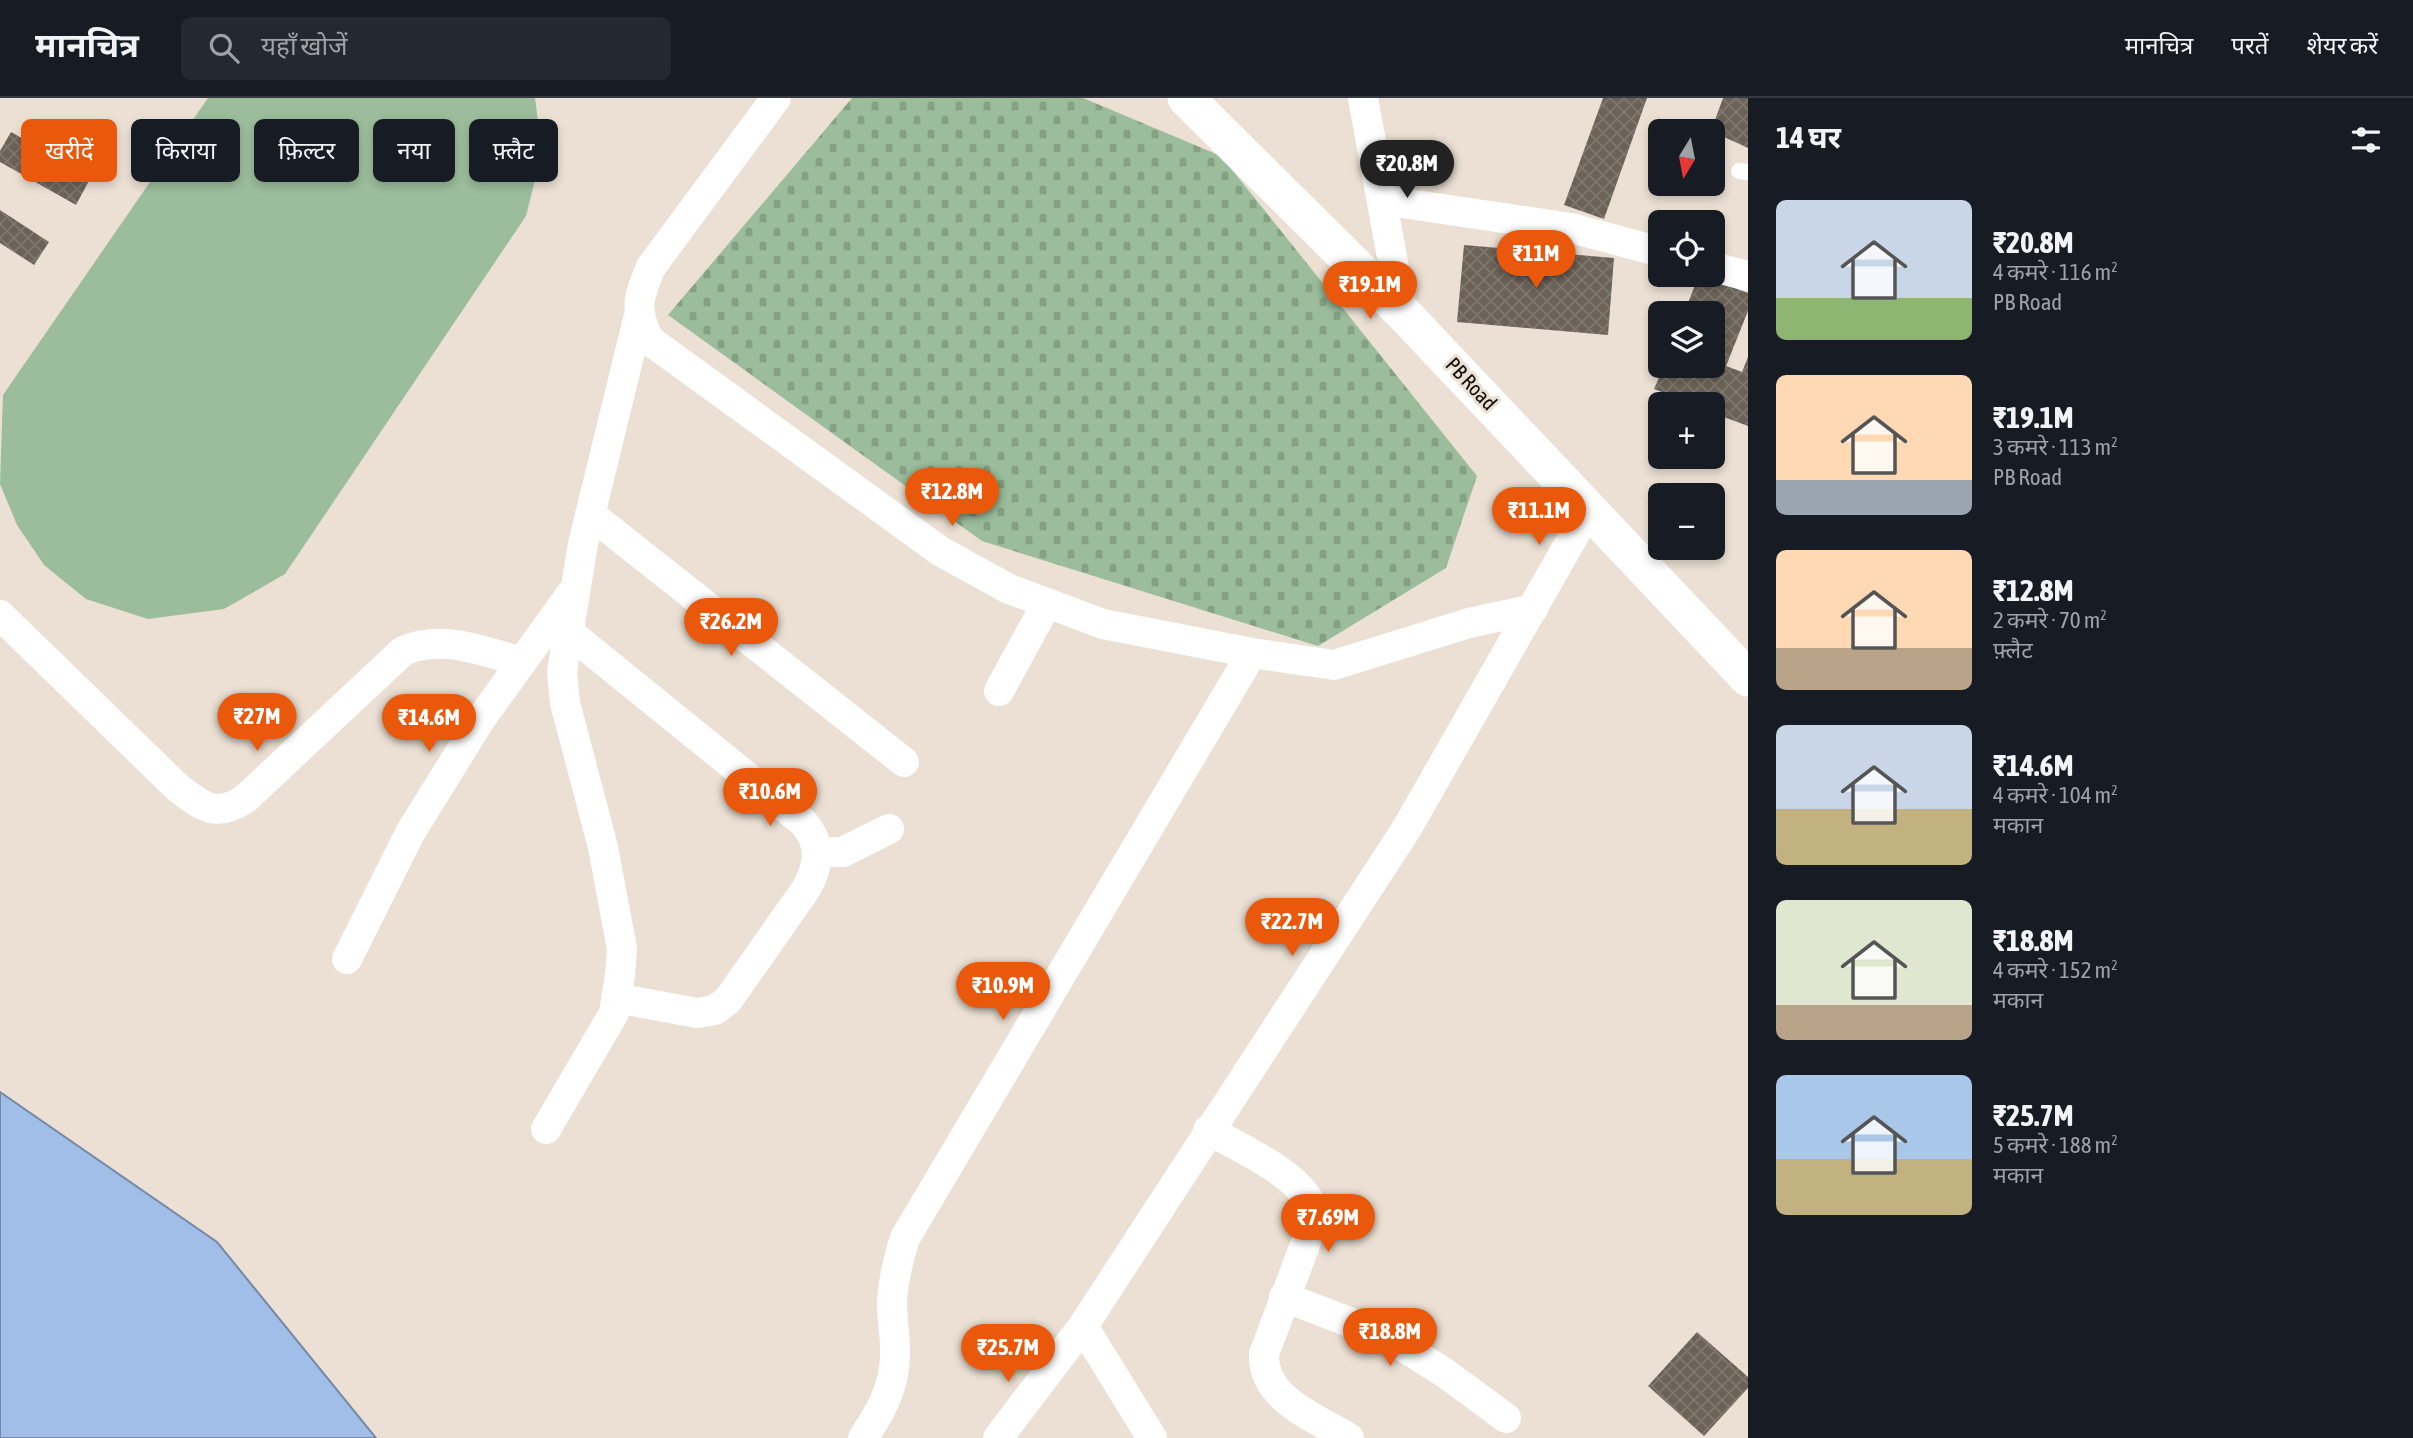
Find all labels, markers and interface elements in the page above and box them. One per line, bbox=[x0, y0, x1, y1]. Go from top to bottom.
search box bbox=[181, 17, 671, 80]
text: मानचित्र bbox=[35, 26, 139, 64]
icon: search bbox=[205, 29, 243, 67]
text: यहाँ खोजें bbox=[261, 31, 348, 61]
text: मानचित्र bbox=[2125, 32, 2193, 59]
text: परतें bbox=[2231, 32, 2268, 59]
text: शेयर करें bbox=[2306, 32, 2378, 59]
chip: खरीदें bbox=[21, 119, 117, 182]
chip: किराया bbox=[131, 119, 240, 182]
chip: फ़िल्टर bbox=[254, 119, 359, 182]
chip: नया bbox=[373, 119, 455, 182]
chip: फ़्लैट bbox=[469, 119, 558, 182]
north arrow bbox=[1648, 119, 1726, 196]
map controls bbox=[1648, 119, 1725, 560]
text: 14 घर bbox=[1776, 120, 1841, 154]
icon: filters bbox=[2347, 121, 2385, 159]
pin: ₹20.8M bbox=[1350, 140, 1464, 200]
text: ₹20.8M bbox=[1376, 150, 1438, 176]
button: locate bbox=[1648, 210, 1725, 287]
text: ₹20.8M bbox=[1993, 225, 2074, 259]
icon: home bbox=[1832, 228, 1916, 312]
pin: ₹11M bbox=[1495, 230, 1577, 290]
text: ₹11M bbox=[1513, 240, 1559, 266]
text: 4 कमरे · 116 m² bbox=[1993, 259, 2118, 285]
pin: ₹19.1M bbox=[1313, 262, 1427, 321]
text: ₹19.1M bbox=[1339, 271, 1401, 297]
text: PB Road bbox=[1993, 289, 2062, 315]
button: layers bbox=[1648, 301, 1725, 378]
street label: PB Road bbox=[1441, 352, 1502, 415]
button: + bbox=[1648, 392, 1725, 469]
text: ₹19.1M bbox=[1993, 400, 2074, 434]
icon: home bbox=[1832, 403, 1916, 487]
text: 3 कमरे · 113 m² bbox=[1993, 434, 2118, 460]
text: PB Road bbox=[1993, 464, 2062, 490]
pin: ₹12.8M bbox=[895, 468, 1009, 528]
text: ₹12.8M bbox=[921, 478, 983, 504]
button: − bbox=[1648, 483, 1725, 560]
pin: ₹11.1M bbox=[1482, 488, 1596, 547]
text: ₹11.1M bbox=[1508, 497, 1570, 523]
text: ₹12.8M bbox=[1993, 573, 2074, 607]
icon: home bbox=[1832, 578, 1916, 662]
pin: ₹26.2M bbox=[674, 598, 788, 658]
text: 2 कमरे · 70 m² bbox=[1993, 607, 2107, 633]
text: ₹26.2M bbox=[700, 608, 762, 634]
text: फ़्लैट bbox=[1993, 637, 2033, 663]
pin: ₹27M bbox=[216, 694, 298, 753]
pin: ₹14.6M bbox=[372, 694, 486, 754]
text: ₹27M bbox=[234, 703, 280, 729]
text: ₹14.6M bbox=[398, 704, 460, 730]
text: ₹14.6M bbox=[1993, 748, 2074, 782]
icon: home bbox=[1832, 753, 1916, 837]
pin: ₹10.6M bbox=[713, 768, 827, 828]
text: ₹10.6M bbox=[739, 778, 801, 804]
text: 4 कमरे · 104 m² bbox=[1993, 782, 2118, 808]
text: मकान bbox=[1993, 812, 2043, 838]
pin: ₹22.7M bbox=[1235, 898, 1349, 958]
text: ₹22.7M bbox=[1261, 908, 1323, 934]
text: ₹18.8M bbox=[1993, 923, 2074, 957]
icon: home bbox=[1832, 928, 1916, 1012]
text: 4 कमरे · 152 m² bbox=[1993, 957, 2118, 983]
pin: ₹10.9M bbox=[946, 962, 1060, 1022]
text: ₹10.9M bbox=[972, 972, 1034, 998]
text: मकान bbox=[1993, 987, 2043, 1013]
text: ₹25.7M bbox=[1993, 1098, 2074, 1132]
icon: home bbox=[1832, 1103, 1916, 1187]
text: 5 कमरे · 188 m² bbox=[1993, 1132, 2118, 1158]
text: मकान bbox=[1993, 1162, 2043, 1188]
pin: ₹7.69M bbox=[1271, 1194, 1385, 1254]
text: ₹7.69M bbox=[1297, 1204, 1359, 1230]
pin: ₹18.8M bbox=[1333, 1308, 1447, 1368]
text: ₹18.8M bbox=[1359, 1318, 1421, 1344]
pin: ₹25.7M bbox=[951, 1324, 1065, 1384]
text: ₹25.7M bbox=[977, 1334, 1039, 1360]

